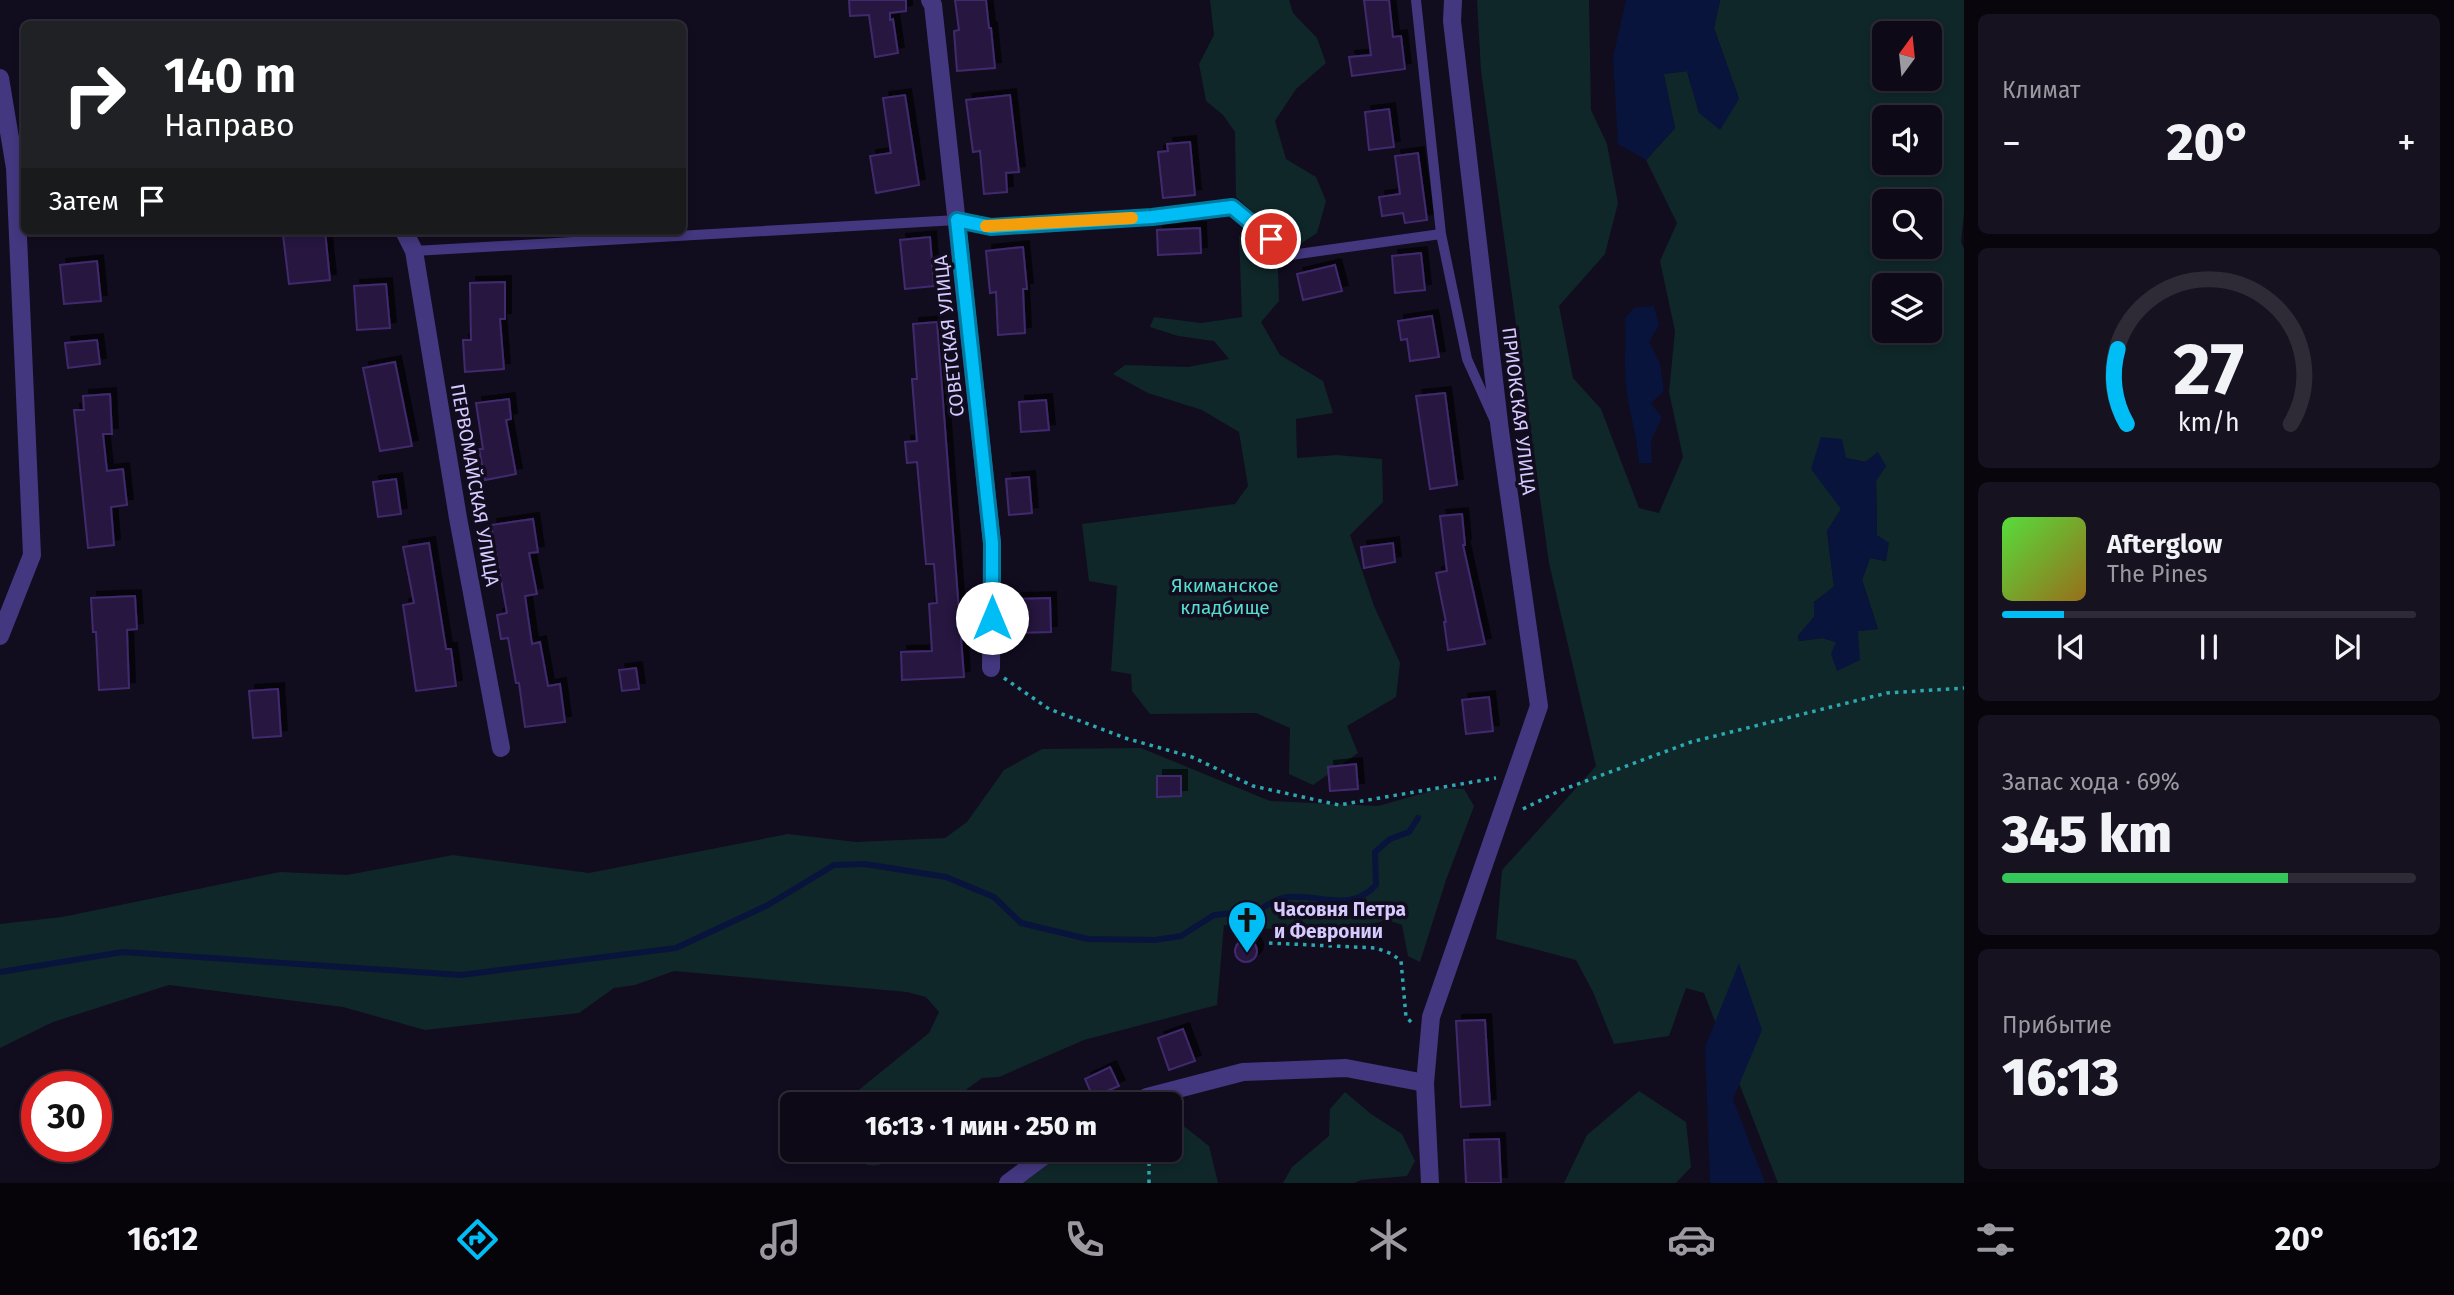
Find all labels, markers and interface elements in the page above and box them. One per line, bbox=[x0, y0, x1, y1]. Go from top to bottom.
north arrow bbox=[1872, 21, 1942, 91]
map controls bbox=[1872, 21, 1942, 343]
text: 140 m bbox=[164, 46, 296, 105]
icon: right bbox=[49, 49, 140, 140]
text: Климат bbox=[2002, 76, 2080, 104]
button: sound bbox=[1872, 105, 1942, 175]
text: Направо bbox=[164, 106, 295, 144]
text: 20° bbox=[2166, 111, 2252, 174]
text: − bbox=[2002, 120, 2021, 166]
text: + bbox=[2397, 120, 2416, 166]
icon: arrive bbox=[133, 182, 171, 220]
text: Затем bbox=[49, 186, 119, 217]
button: search bbox=[1872, 189, 1942, 259]
pin bbox=[1241, 209, 1301, 269]
icon: arrive bbox=[1252, 220, 1290, 258]
street label: СОВЕТСКАЯ УЛИЦА bbox=[929, 254, 969, 418]
button: layers bbox=[1872, 273, 1942, 343]
street label: ПРИОКСКАЯ УЛИЦА bbox=[1497, 326, 1541, 496]
text: 27 bbox=[2174, 326, 2244, 413]
street label: ПЕРВОМАЙСКАЯ УЛИЦА bbox=[446, 382, 504, 588]
text: km/h bbox=[2178, 407, 2240, 437]
text: Afterglow bbox=[2107, 529, 2222, 560]
text: The Pines bbox=[2107, 560, 2208, 588]
park label: Якиманское кладбище bbox=[1171, 574, 1279, 619]
position arrow bbox=[955, 581, 1029, 655]
icon: previous bbox=[2052, 628, 2090, 666]
icon: pause bbox=[2190, 628, 2228, 666]
icon: next bbox=[2328, 628, 2366, 666]
text: Запас хода · 69% bbox=[2002, 768, 2180, 796]
text: 345 km bbox=[2002, 803, 2172, 866]
place label: Часовня Петра и Февронии bbox=[1274, 898, 1406, 943]
church icon: Часовня Петра и Февронии bbox=[1226, 899, 1268, 954]
text: Прибытие bbox=[2002, 1011, 2112, 1039]
text: 16:13 bbox=[2002, 1046, 2119, 1109]
speed limit sign: 30 bbox=[21, 1071, 112, 1162]
text: 16:13 · 1 мин · 250 m bbox=[865, 1111, 1097, 1142]
icon: directions bbox=[453, 1215, 502, 1264]
icon: music bbox=[756, 1215, 805, 1264]
icon: phone bbox=[1060, 1215, 1109, 1264]
icon: climate bbox=[1364, 1215, 1413, 1264]
icon: car bbox=[1667, 1215, 1716, 1264]
icon: filters bbox=[1971, 1215, 2020, 1264]
text: 16:12 bbox=[127, 1220, 198, 1258]
text: 20° bbox=[2275, 1220, 2327, 1258]

